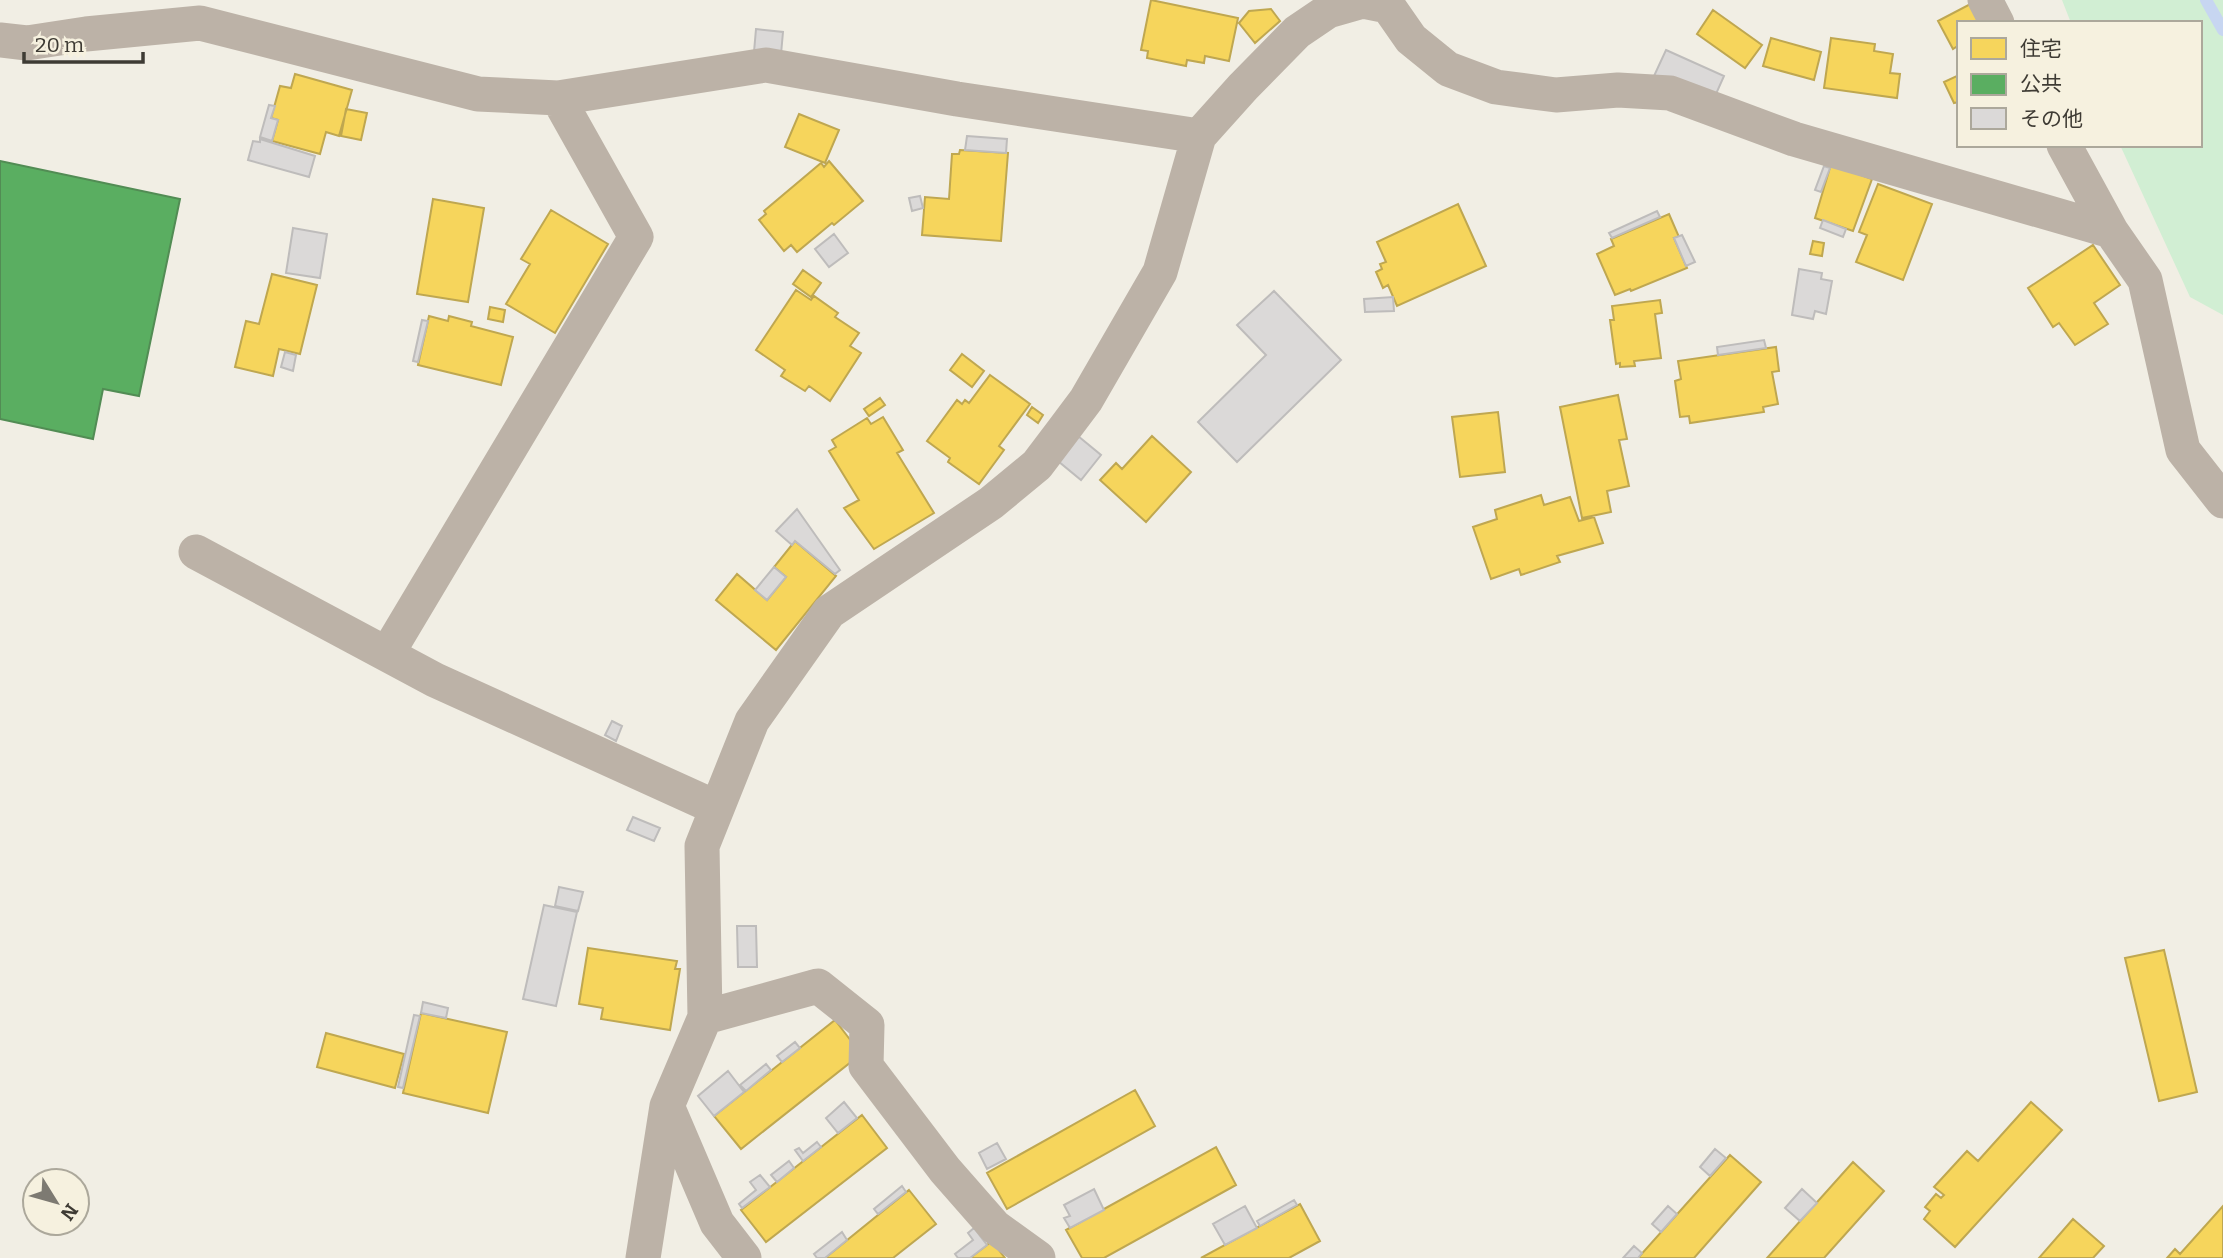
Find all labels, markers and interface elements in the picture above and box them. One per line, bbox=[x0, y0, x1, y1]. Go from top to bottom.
scale bar bbox=[24, 21, 144, 65]
legend bbox=[1957, 21, 2202, 147]
text: 20 m bbox=[35, 32, 84, 58]
text: 住宅 bbox=[2020, 36, 2062, 62]
text: 公共 bbox=[2020, 71, 2062, 97]
text: その他 bbox=[2020, 106, 2083, 132]
north arrow bbox=[21, 1167, 91, 1237]
text: N bbox=[55, 1199, 83, 1225]

